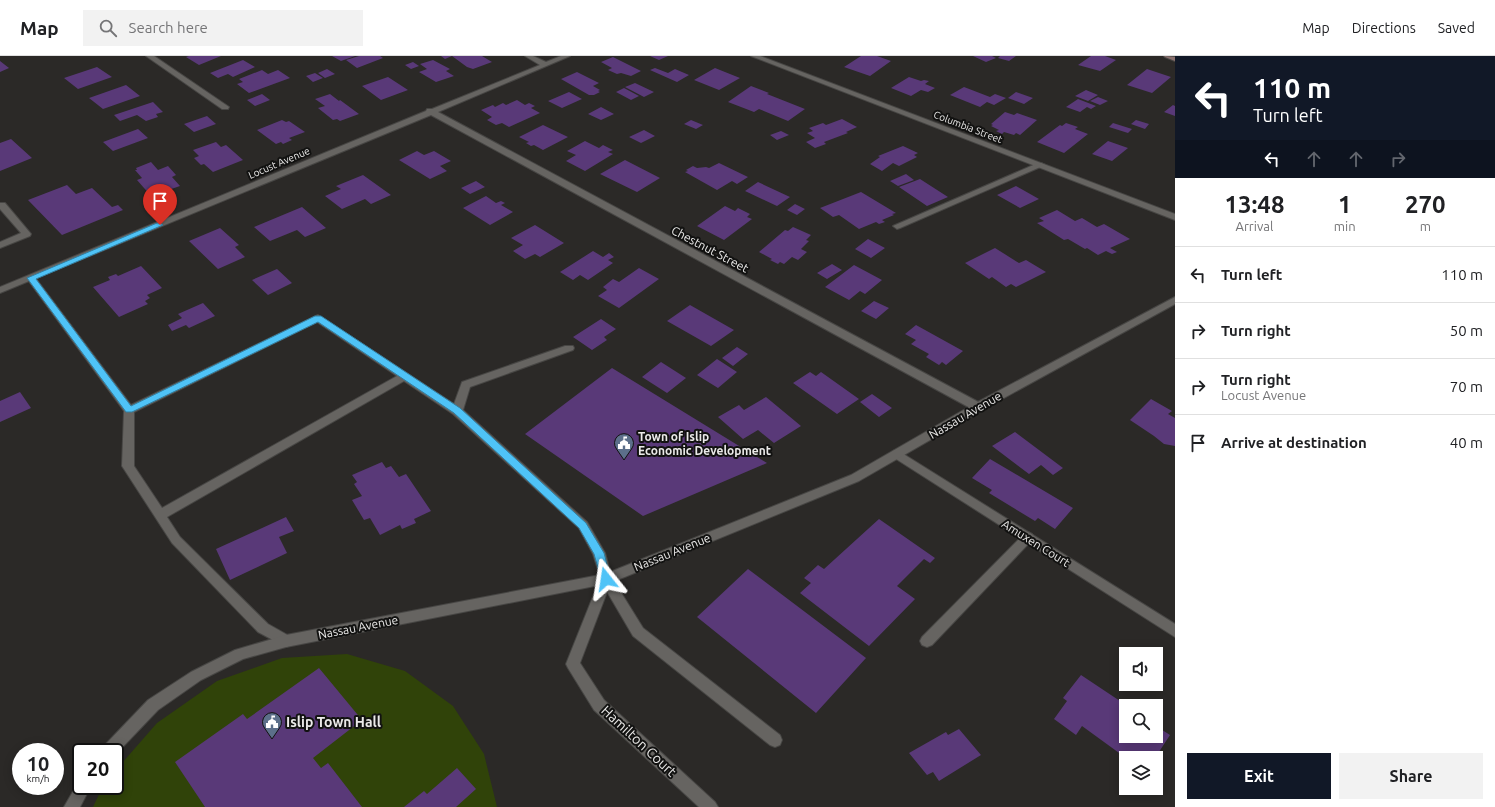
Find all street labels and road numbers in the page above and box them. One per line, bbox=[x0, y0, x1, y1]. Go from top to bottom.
street label: Columbia Street bbox=[932, 109, 1004, 145]
street label: Locust Avenue bbox=[247, 145, 311, 181]
street label: Chestnut Street bbox=[669, 223, 751, 275]
street label: Nassau Avenue bbox=[927, 389, 1003, 441]
street label: Amuxen Court bbox=[1000, 517, 1073, 569]
street label: Nassau Avenue bbox=[632, 531, 712, 573]
street label: Nassau Avenue bbox=[317, 613, 399, 641]
street label: Hamilton Court bbox=[598, 702, 680, 780]

